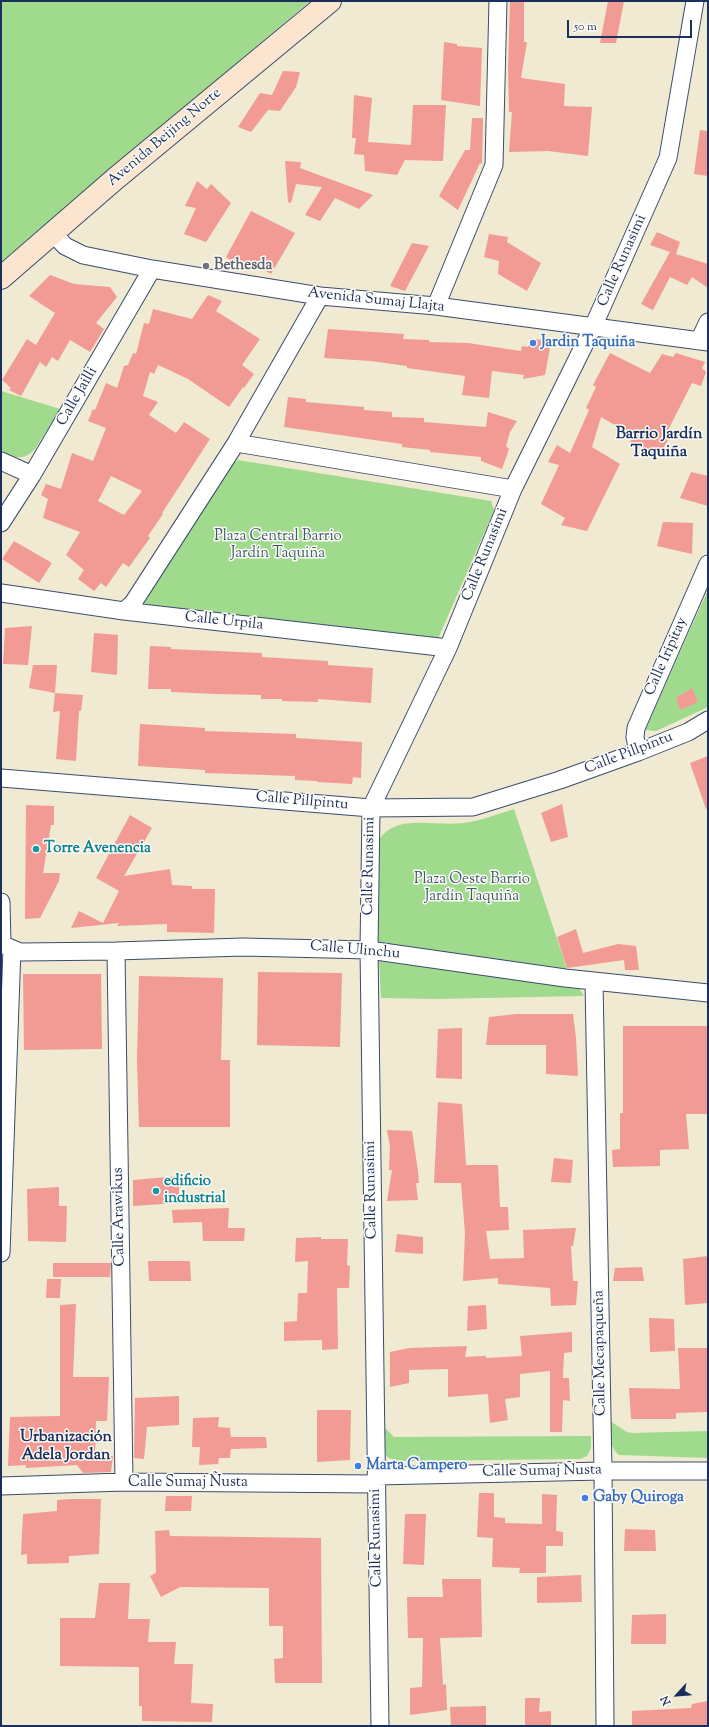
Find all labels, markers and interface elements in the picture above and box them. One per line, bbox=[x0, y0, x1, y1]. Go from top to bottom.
scale bar bbox=[569, 12, 694, 38]
text: 50 m bbox=[574, 18, 597, 36]
street label: Avenida Beijing Norte bbox=[104, 85, 226, 191]
street label: Calle Runasimi bbox=[595, 212, 651, 310]
place label: Bethesda bbox=[214, 257, 272, 275]
marker: Bethesda bbox=[201, 261, 211, 271]
street label: Avenida Sumaj Llajta bbox=[307, 285, 445, 317]
place label: Jardin Taquiña bbox=[541, 334, 635, 352]
marker: Jardin Taquiña bbox=[528, 338, 538, 348]
street label: Calle Jailli bbox=[54, 364, 102, 430]
district label: Barrio Jardín Taquiña bbox=[616, 425, 702, 463]
street label: Calle Runasimi bbox=[459, 506, 513, 604]
park label: Plaza Central Barrio Jardín Taquiña bbox=[214, 528, 342, 563]
street label: Calle Urpila bbox=[184, 609, 264, 635]
street label: Calle Iripitay bbox=[642, 615, 692, 699]
street label: Calle Pillpintu bbox=[582, 729, 676, 779]
street label: Calle Pillpintu bbox=[255, 789, 349, 815]
street label: Calle Runasimi bbox=[360, 816, 380, 916]
place label: Torre Avenencia bbox=[44, 840, 151, 858]
marker: Torre Avenencia bbox=[31, 844, 41, 854]
park label: Plaza Oeste Barrio Jardín Taquiña bbox=[414, 871, 530, 906]
street label: Calle Ulinchu bbox=[309, 938, 401, 964]
street label: Calle Runasimi bbox=[362, 1140, 382, 1240]
street label: Calle Arawikus bbox=[110, 1167, 130, 1267]
place label: edificio industrial bbox=[164, 1173, 226, 1208]
marker: edificio industrial bbox=[151, 1186, 161, 1196]
street label: Calle Mecapaqueña bbox=[591, 1290, 611, 1416]
district label: Urbanización Adela Jordan bbox=[20, 1428, 112, 1466]
place label: Marta Campero bbox=[366, 1457, 468, 1475]
marker: Marta Campero bbox=[353, 1461, 363, 1471]
street label: Calle Sumaj Ñusta bbox=[482, 1462, 602, 1482]
street label: Calle Sumaj Ñusta bbox=[128, 1474, 248, 1492]
street label: Calle Runasimi bbox=[367, 1488, 387, 1588]
place label: Gaby Quiroga bbox=[593, 1489, 684, 1507]
marker: Gaby Quiroga bbox=[580, 1493, 590, 1503]
north arrow bbox=[657, 1675, 697, 1715]
text: N bbox=[657, 1693, 675, 1708]

